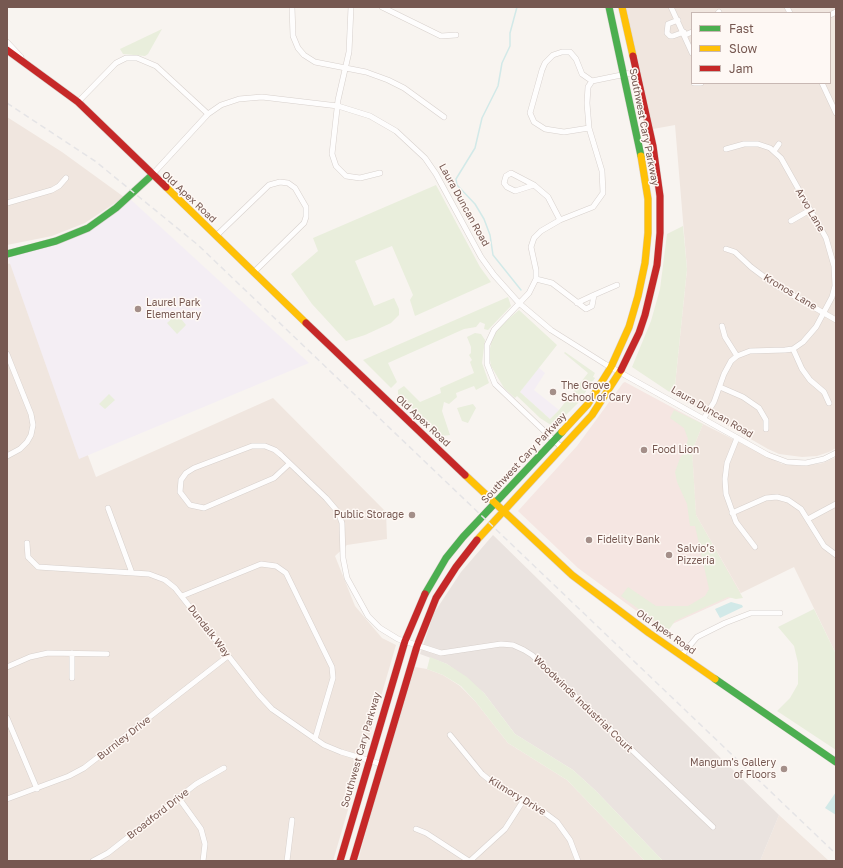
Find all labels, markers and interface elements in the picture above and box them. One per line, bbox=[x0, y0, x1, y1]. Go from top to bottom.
legend bbox=[691, 12, 831, 84]
text: Fast bbox=[729, 21, 754, 36]
text: Slow bbox=[729, 41, 757, 56]
text: Jam bbox=[729, 61, 753, 76]
street label: Southwest Cary Parkway bbox=[627, 67, 661, 187]
street label: Laura Duncan Road bbox=[436, 161, 492, 249]
street label: Old Apex Road bbox=[159, 169, 219, 225]
street label: Arvo Lane bbox=[793, 186, 827, 234]
street label: Kronos Lane bbox=[761, 271, 819, 313]
place label: Laurel Park Elementary bbox=[146, 297, 201, 320]
marker: Laurel Park Elementary bbox=[133, 304, 143, 314]
place label: The Grove School of Cary bbox=[561, 380, 631, 404]
street label: Laura Duncan Road bbox=[669, 384, 755, 440]
marker: The Grove School of Cary bbox=[548, 387, 558, 397]
street label: Old Apex Road bbox=[393, 393, 453, 449]
street label: Southwest Cary Parkway bbox=[479, 410, 569, 506]
place label: Food Lion bbox=[652, 444, 699, 456]
marker: Food Lion bbox=[639, 445, 649, 455]
place label: Public Storage bbox=[334, 509, 404, 521]
marker: Public Storage bbox=[407, 510, 417, 520]
place label: Fidelity Bank bbox=[597, 534, 660, 546]
marker: Fidelity Bank bbox=[584, 535, 594, 545]
place label: Salvio’s Pizzeria bbox=[677, 543, 715, 566]
marker: Salvio’s Pizzeria bbox=[664, 550, 674, 560]
street label: Dundalk Way bbox=[185, 603, 233, 659]
street label: Old Apex Road bbox=[634, 607, 698, 657]
street label: Woodwinds Industrial Court bbox=[531, 653, 635, 755]
street label: Southwest Cary Parkway bbox=[339, 691, 383, 809]
street label: Burnley Drive bbox=[95, 713, 153, 763]
place label: Mangum's Gallery of Floors bbox=[690, 757, 776, 780]
marker: Mangum's Gallery of Floors bbox=[779, 764, 789, 774]
street label: Kilmory Drive bbox=[486, 774, 548, 818]
street label: Broadford Drive bbox=[125, 786, 191, 842]

